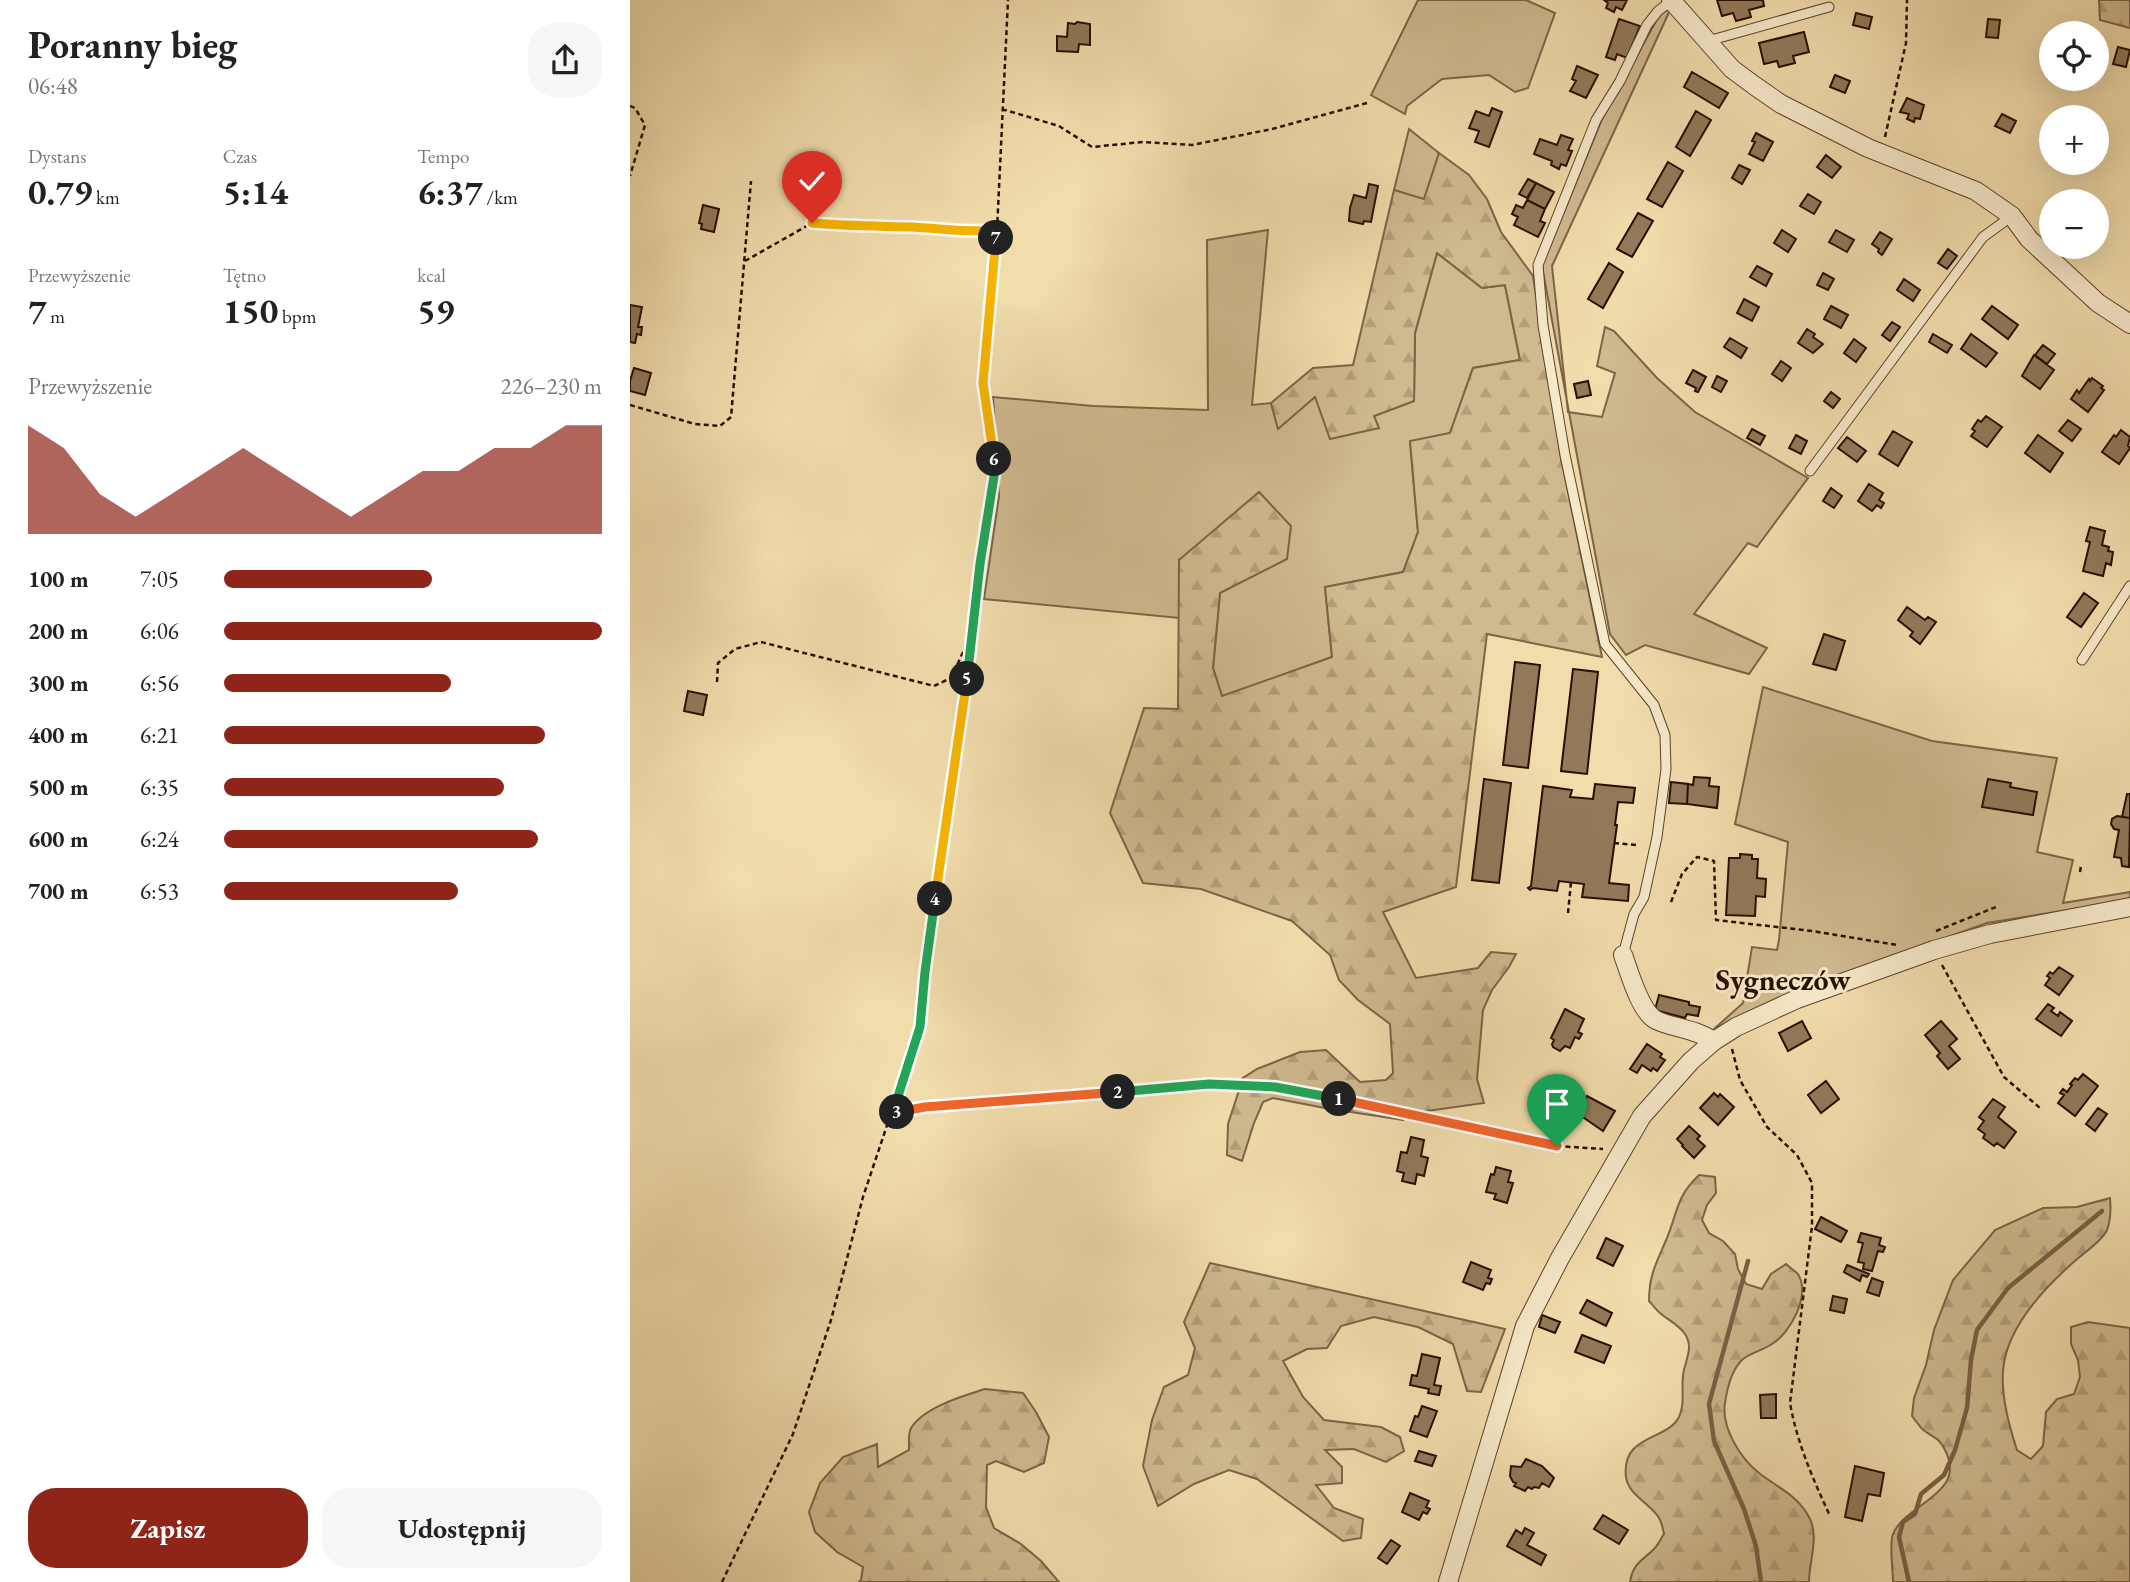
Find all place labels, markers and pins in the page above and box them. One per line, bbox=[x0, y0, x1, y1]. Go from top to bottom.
pin bbox=[782, 151, 842, 223]
pin: 7 bbox=[978, 220, 1014, 256]
pin: 6 bbox=[976, 442, 1012, 476]
pin: 5 bbox=[950, 662, 984, 696]
pin: 4 bbox=[918, 881, 952, 916]
pin: 2 bbox=[1100, 1074, 1135, 1110]
pin bbox=[1527, 1074, 1587, 1146]
pin: 1 bbox=[1322, 1082, 1356, 1116]
pin: 3 bbox=[880, 1094, 914, 1130]

